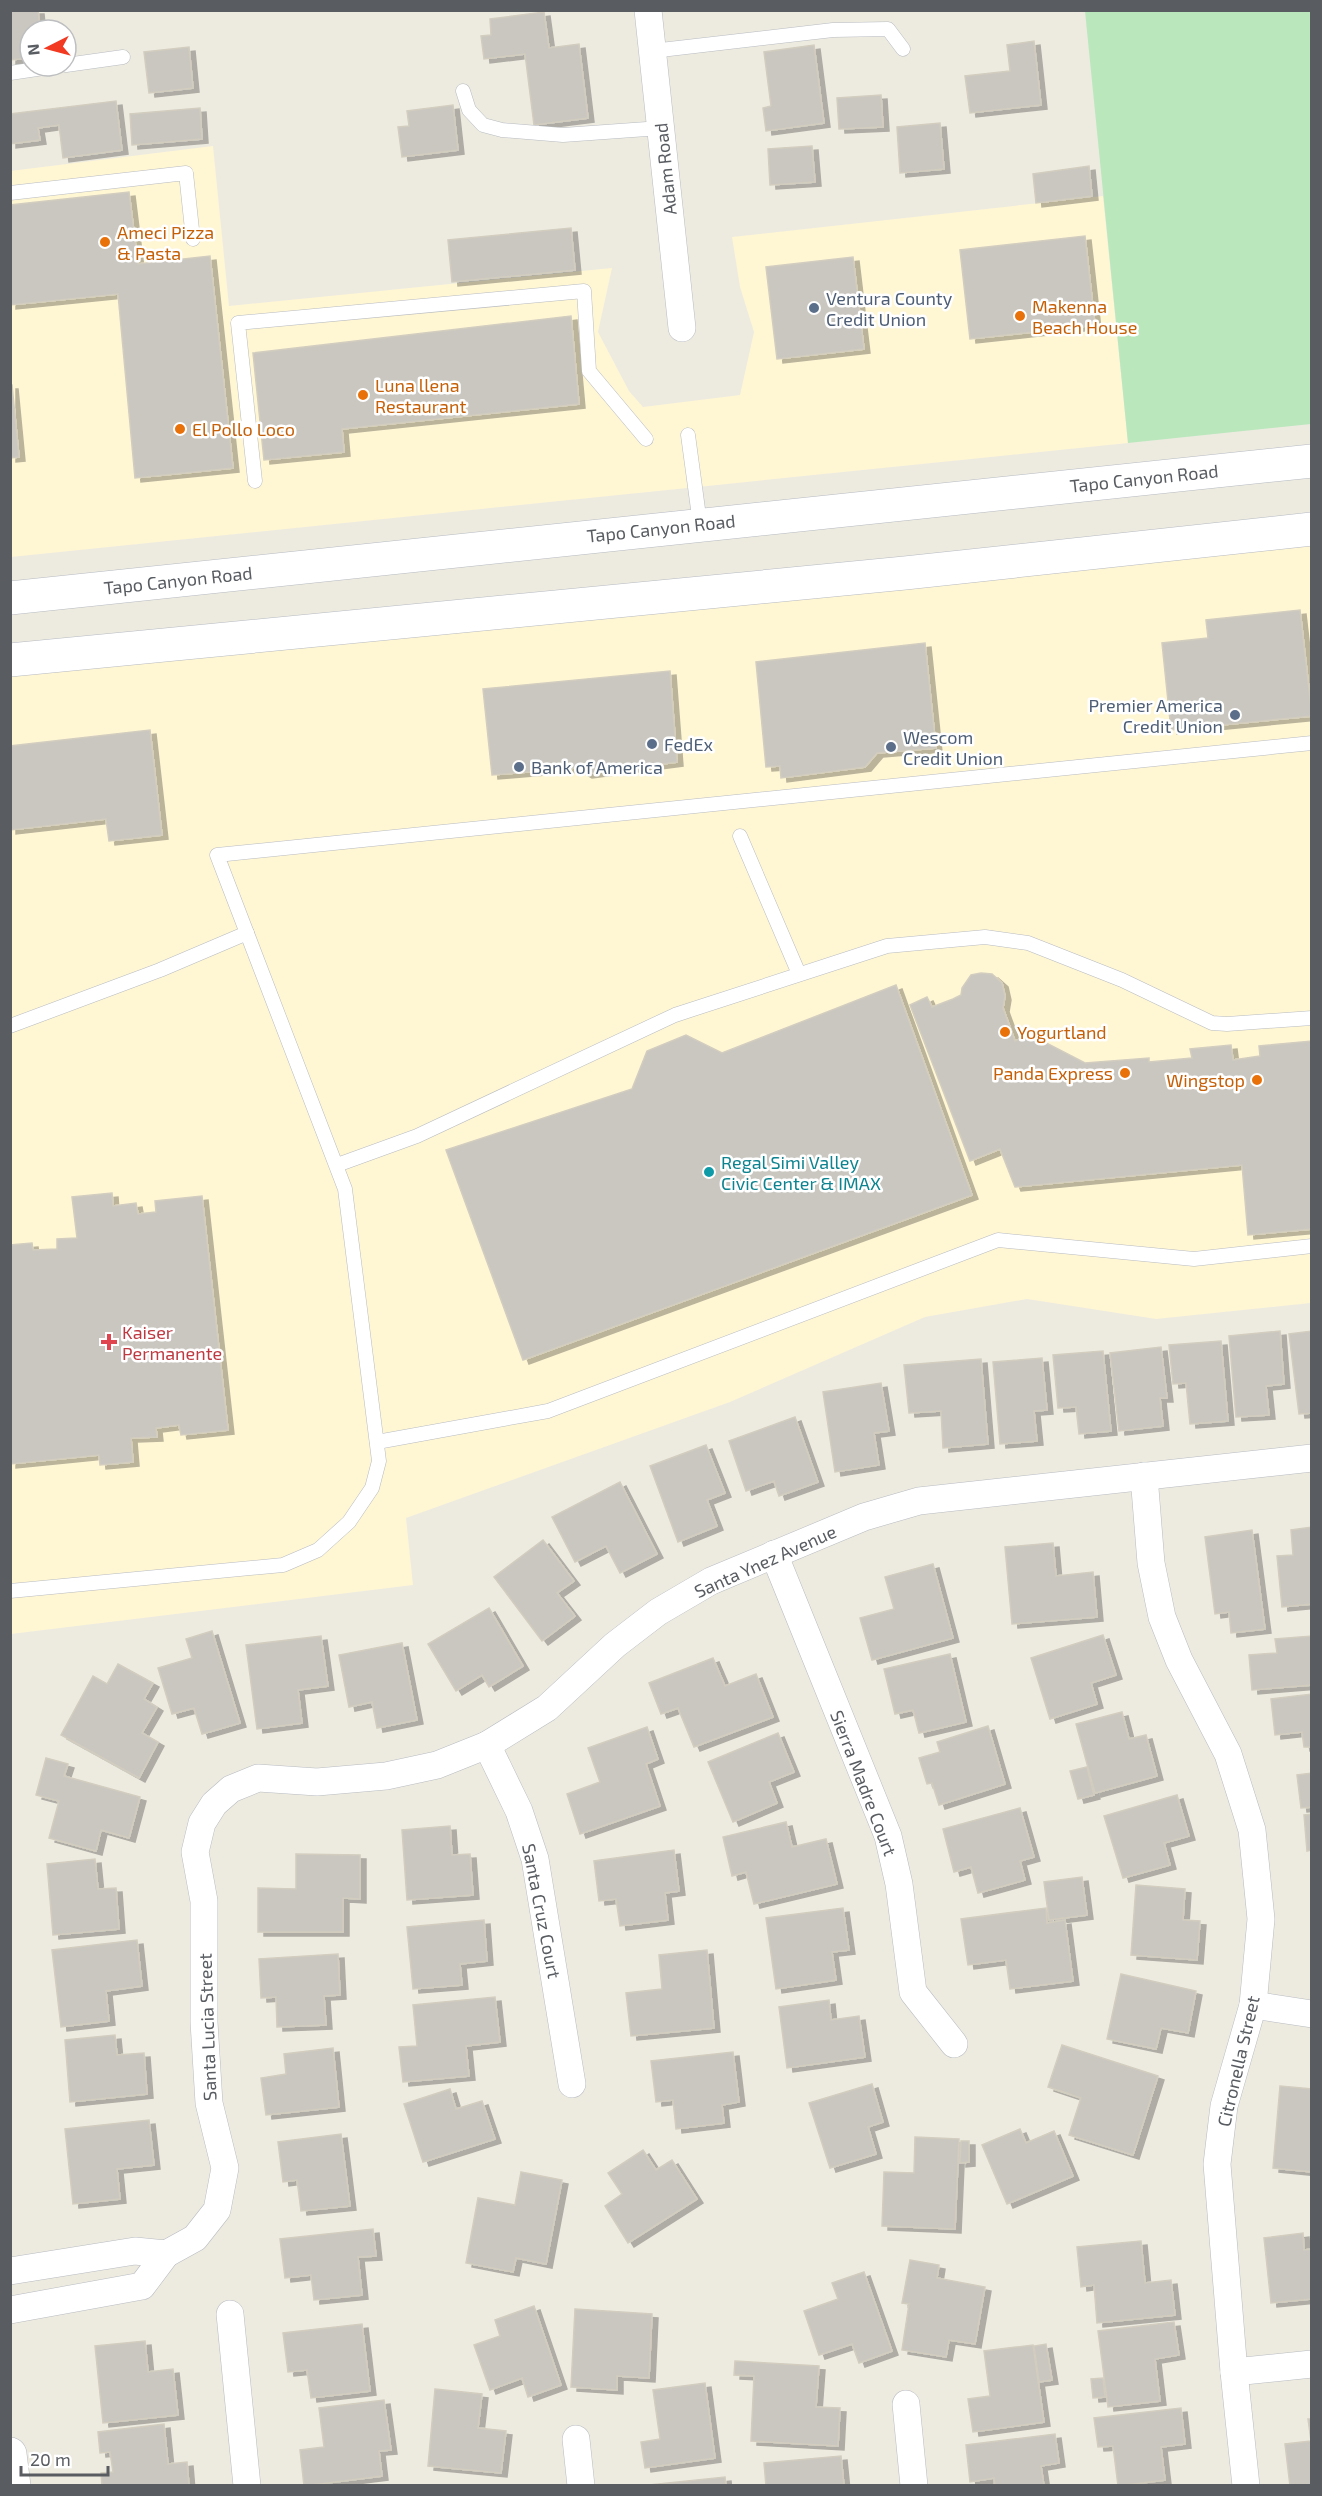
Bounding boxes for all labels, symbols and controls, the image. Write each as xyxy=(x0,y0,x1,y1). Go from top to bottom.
north arrow xyxy=(18,18,78,78)
text: N xyxy=(23,43,43,56)
street label: Adam Road xyxy=(649,122,681,216)
place label: Ameci Pizza & Pasta xyxy=(117,221,214,264)
marker: Ameci Pizza & Pasta xyxy=(98,235,112,249)
place label: Ventura County Credit Union xyxy=(826,287,953,330)
place label: Makenna Beach House xyxy=(1032,295,1137,338)
marker: Ventura County Credit Union xyxy=(807,301,821,315)
marker: Makenna Beach House xyxy=(1013,309,1027,323)
place label: Luna llena Restaurant xyxy=(375,374,466,417)
marker: Luna llena Restaurant xyxy=(356,388,370,402)
place label: El Pollo Loco xyxy=(192,418,295,440)
marker: El Pollo Loco xyxy=(173,422,187,436)
street label: Tapo Canyon Road xyxy=(1069,459,1219,497)
street label: Tapo Canyon Road xyxy=(586,509,736,547)
street label: Tapo Canyon Road xyxy=(103,561,253,599)
place label: Premier America Credit Union xyxy=(1088,694,1223,737)
marker: Premier America Credit Union xyxy=(1228,708,1242,722)
place label: Wescom Credit Union xyxy=(903,726,1003,769)
place label: FedEx xyxy=(664,733,713,755)
marker: FedEx xyxy=(645,737,659,751)
marker: Wescom Credit Union xyxy=(884,740,898,754)
place label: Bank of America xyxy=(531,756,663,778)
marker: Bank of America xyxy=(512,760,526,774)
place label: Yogurtland xyxy=(1017,1021,1107,1043)
marker: Yogurtland xyxy=(998,1025,1012,1039)
place label: Panda Express xyxy=(993,1062,1113,1084)
marker: Panda Express xyxy=(1118,1066,1132,1080)
place label: Wingstop xyxy=(1166,1069,1245,1091)
marker: Wingstop xyxy=(1250,1073,1264,1087)
place label: Regal Simi Valley Civic Center & IMAX xyxy=(721,1151,881,1194)
marker: Regal Simi Valley Civic Center & IMAX xyxy=(702,1165,716,1179)
place label: Kaiser Permanente xyxy=(122,1321,222,1364)
marker: Kaiser Permanente xyxy=(100,1333,118,1351)
street label: Santa Ynez Avenue xyxy=(691,1520,839,1602)
street label: Sierra Madre Court xyxy=(826,1707,902,1859)
street label: Santa Cruz Court xyxy=(518,1842,566,1980)
street label: Santa Lucia Street xyxy=(193,1953,221,2101)
street label: Citronella Street xyxy=(1212,1993,1264,2129)
scale bar xyxy=(21,2439,108,2477)
text: 20 m xyxy=(30,2448,71,2470)

